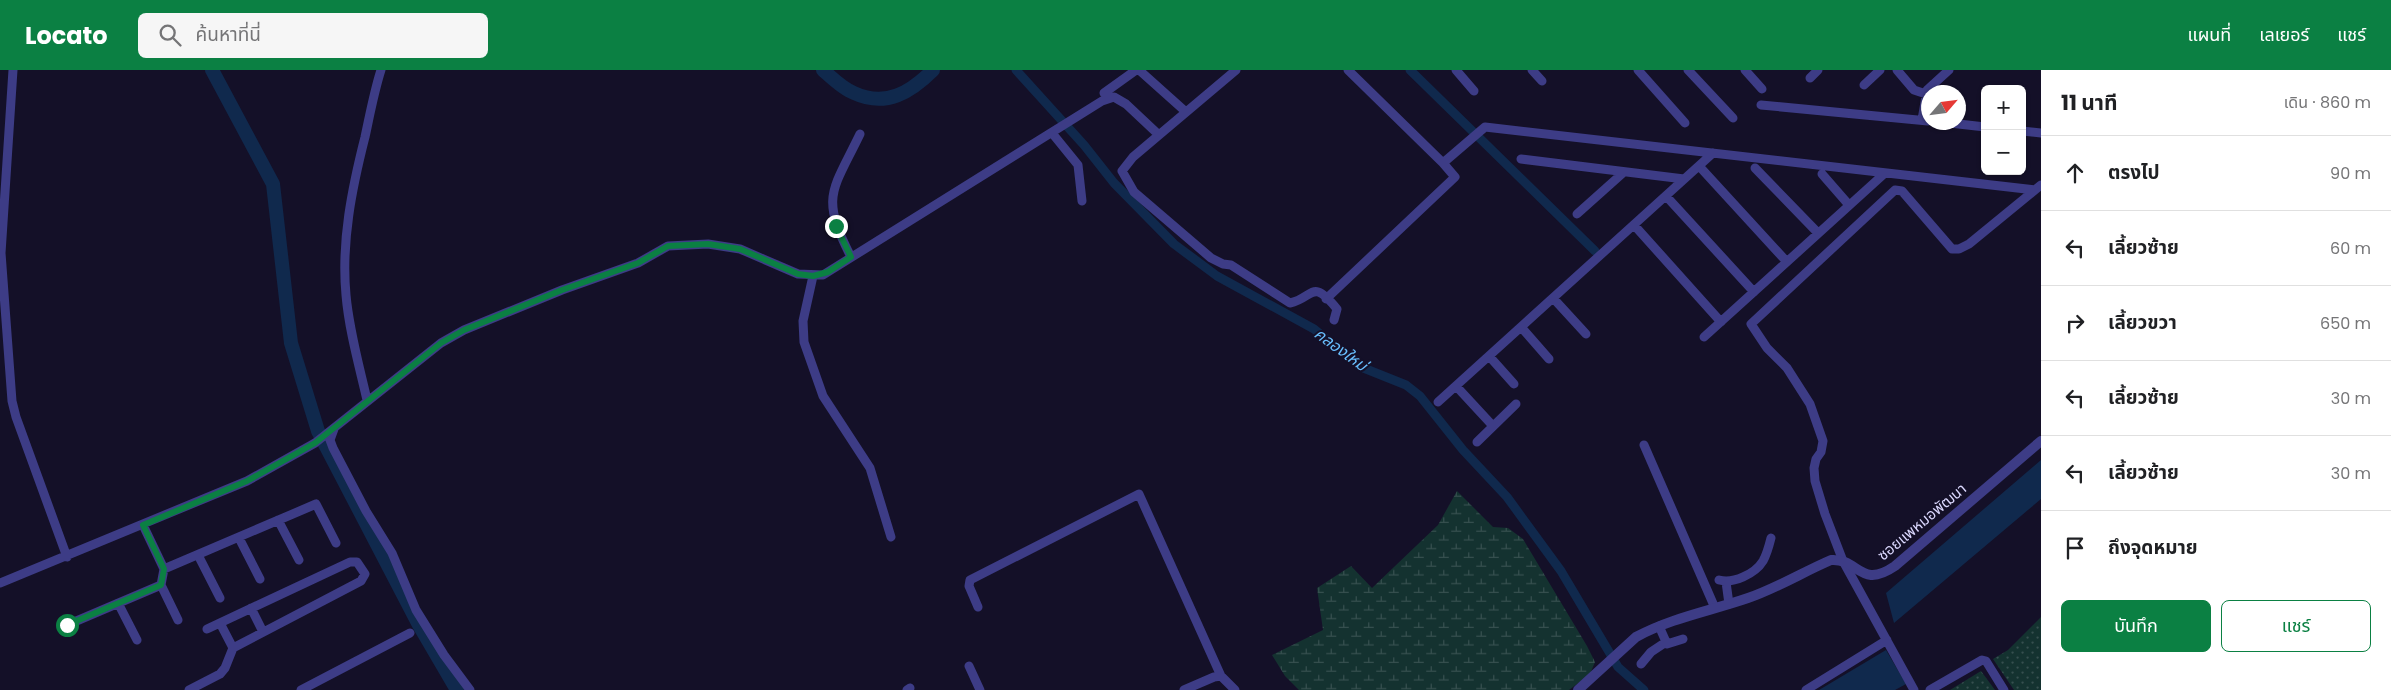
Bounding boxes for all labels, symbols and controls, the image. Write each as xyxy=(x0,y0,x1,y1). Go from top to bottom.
search box xyxy=(138,13,488,58)
text: Locato xyxy=(25,19,108,52)
icon: search xyxy=(156,21,184,49)
text: ค้นหาที่นี่ xyxy=(196,21,261,48)
text: แผนที่ xyxy=(2187,22,2231,47)
text: เลเยอร์ xyxy=(2259,22,2309,47)
text: แชร์ xyxy=(2337,22,2366,47)
north arrow xyxy=(1921,85,1966,130)
map controls xyxy=(1981,85,2026,175)
button: + xyxy=(1981,85,2026,130)
text: 11 นาที xyxy=(2061,88,2117,117)
text: เดิน · 860 m xyxy=(2284,91,2371,114)
button: − xyxy=(1981,130,2026,175)
icon: ahead xyxy=(2061,159,2089,187)
text: ตรงไป xyxy=(2108,159,2160,186)
text: 90 m xyxy=(2330,162,2371,185)
route end xyxy=(825,215,848,238)
icon: left xyxy=(2061,234,2089,262)
text: เลี้ยวซ้าย xyxy=(2108,234,2179,261)
text: 60 m xyxy=(2330,237,2371,260)
icon: right xyxy=(2061,309,2089,337)
text: เลี้ยวขวา xyxy=(2108,309,2177,336)
text: 650 m xyxy=(2320,312,2371,335)
water label: คลองใหม่ xyxy=(1309,322,1374,378)
icon: left xyxy=(2061,384,2089,412)
text: เลี้ยวซ้าย xyxy=(2108,384,2179,411)
text: 30 m xyxy=(2331,387,2371,410)
icon: left xyxy=(2061,459,2089,487)
text: เลี้ยวซ้าย xyxy=(2108,459,2179,486)
text: 30 m xyxy=(2331,462,2371,485)
street label: ซอยแพหมอพัฒนา xyxy=(1873,478,1971,565)
icon: arrive xyxy=(2061,534,2089,562)
text: ถึงจุดหมาย xyxy=(2108,534,2198,561)
button: บันทึก xyxy=(2061,600,2211,652)
button: แชร์ xyxy=(2221,600,2371,652)
route start xyxy=(56,614,79,637)

